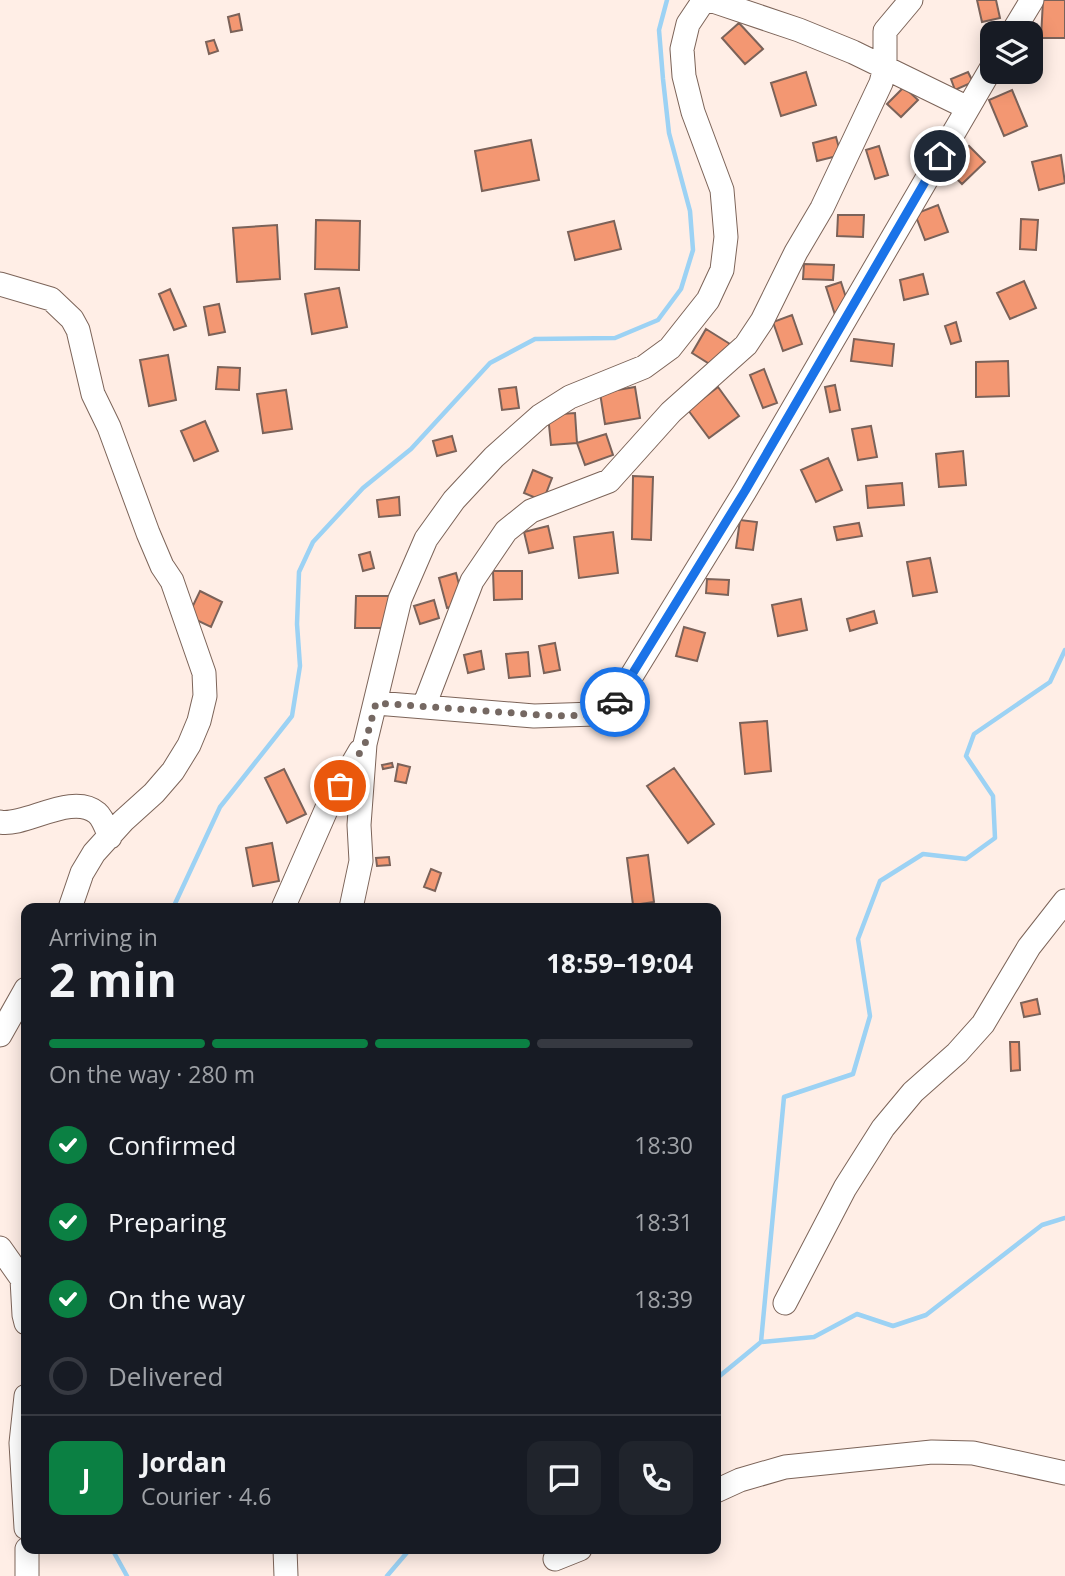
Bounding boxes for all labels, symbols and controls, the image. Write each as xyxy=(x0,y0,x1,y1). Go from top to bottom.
map controls xyxy=(980,21,1043,84)
button: layers xyxy=(980,21,1043,84)
pin xyxy=(910,126,970,186)
icon: home xyxy=(921,137,959,175)
courier xyxy=(580,667,650,737)
icon: car xyxy=(596,683,634,721)
pin xyxy=(310,756,370,816)
icon: bag xyxy=(321,767,359,805)
text: Arriving in xyxy=(49,921,158,953)
text: 18:59–19:04 xyxy=(546,945,693,981)
text: 2 min xyxy=(49,948,177,1010)
text: On the way · 280 m xyxy=(49,1058,255,1090)
icon: check xyxy=(49,1126,87,1164)
text: Confirmed xyxy=(108,1127,236,1163)
text: 18:30 xyxy=(634,1129,693,1161)
icon: check xyxy=(49,1203,87,1241)
text: Preparing xyxy=(108,1204,226,1240)
text: 18:31 xyxy=(634,1206,693,1238)
icon: check xyxy=(49,1280,87,1318)
text: On the way xyxy=(108,1281,245,1317)
text: 18:39 xyxy=(634,1283,693,1315)
text: Delivered xyxy=(108,1358,223,1394)
button: chat xyxy=(527,1441,601,1515)
button: phone xyxy=(619,1441,693,1515)
text: Jordan xyxy=(141,1444,227,1480)
text: J xyxy=(82,1460,90,1496)
text: Courier · 4.6 xyxy=(141,1480,271,1512)

